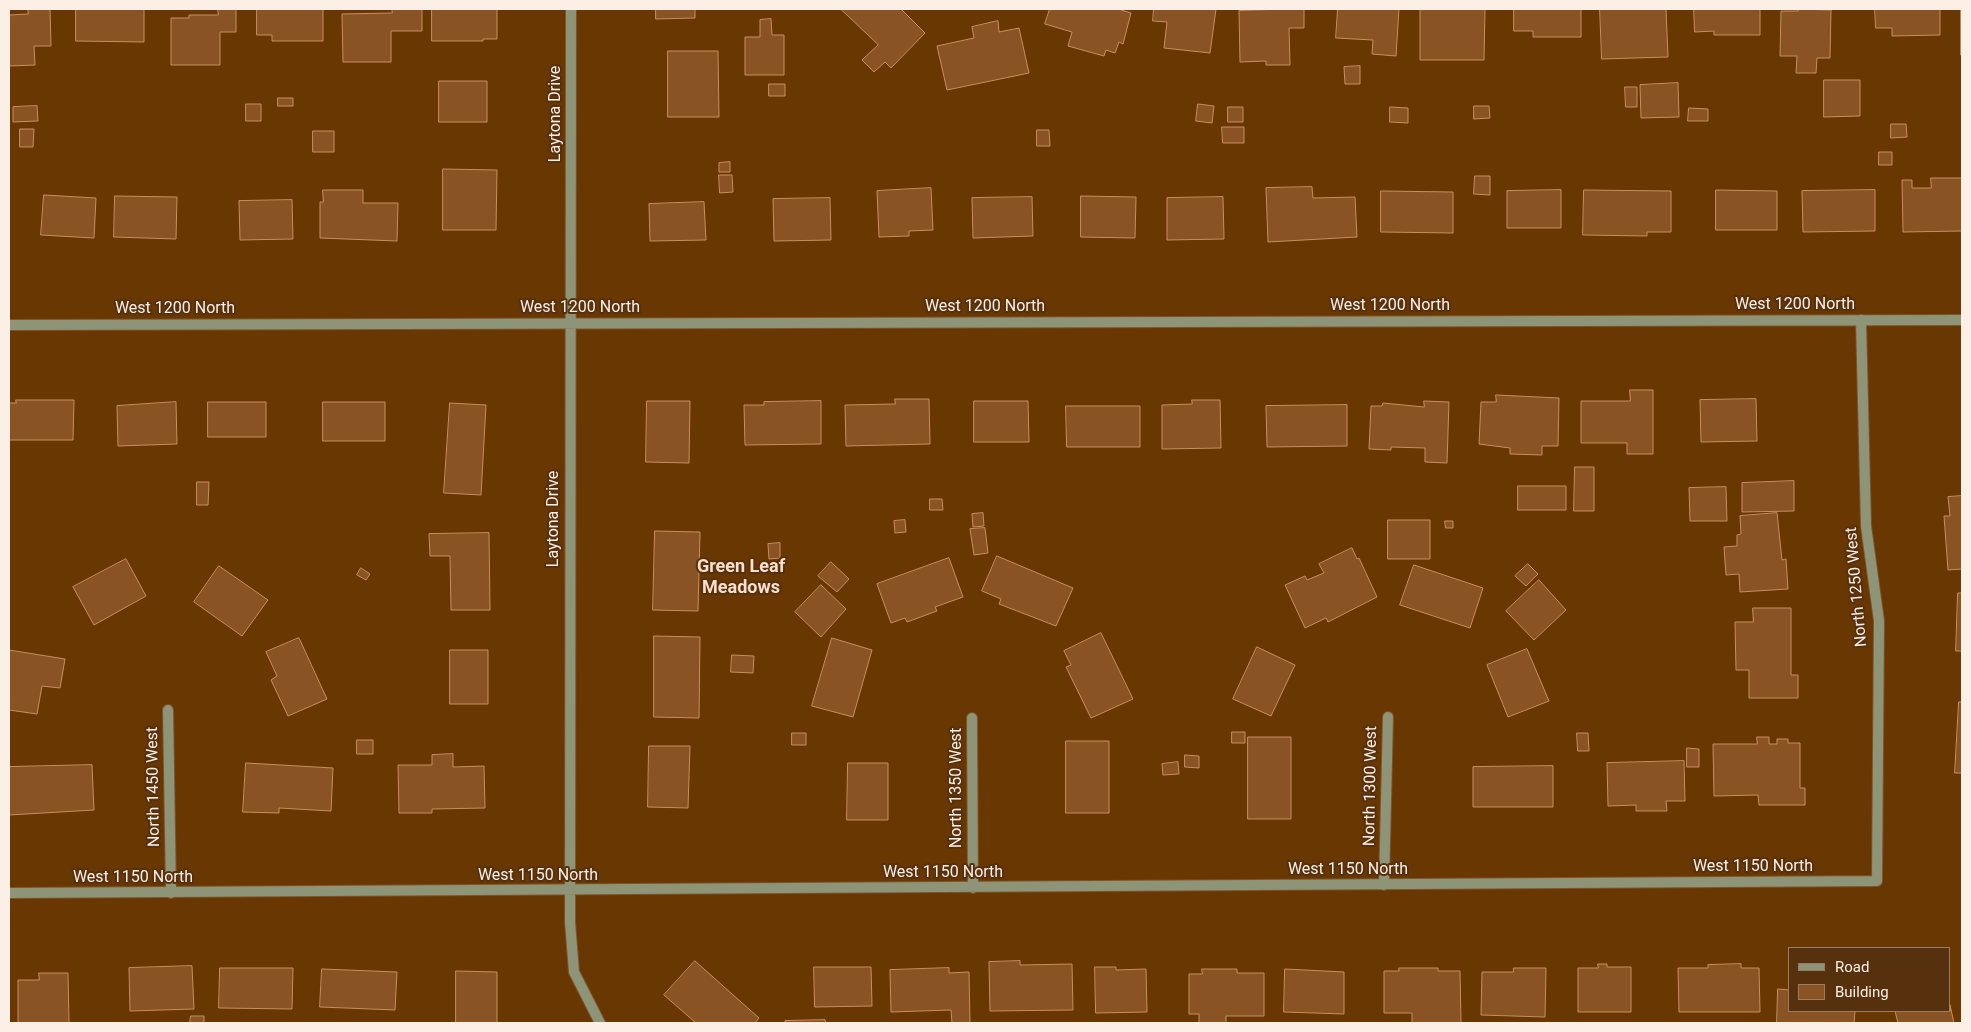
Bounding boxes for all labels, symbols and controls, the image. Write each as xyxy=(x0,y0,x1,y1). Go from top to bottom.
street label: Laytona Drive xyxy=(546,66,566,162)
street label: West 1200 North xyxy=(1735,295,1855,315)
street label: West 1200 North xyxy=(1330,296,1450,316)
street label: West 1200 North xyxy=(925,297,1045,317)
street label: West 1200 North xyxy=(520,298,640,318)
street label: West 1200 North xyxy=(115,299,235,319)
street label: Laytona Drive xyxy=(544,471,564,567)
street label: North 1250 West xyxy=(1842,526,1872,648)
district label: Green Leaf Meadows xyxy=(697,556,785,598)
street label: North 1300 West xyxy=(1360,726,1382,846)
street label: North 1450 West xyxy=(143,727,165,847)
street label: North 1350 West xyxy=(947,728,967,848)
street label: West 1150 North xyxy=(1693,857,1813,877)
street label: West 1150 North xyxy=(1288,860,1408,880)
street label: West 1150 North xyxy=(883,863,1003,883)
street label: West 1150 North xyxy=(478,866,598,886)
street label: West 1150 North xyxy=(73,868,193,888)
legend xyxy=(1788,947,1951,1012)
text: Road xyxy=(1835,958,1869,976)
text: Building xyxy=(1835,983,1889,1001)

